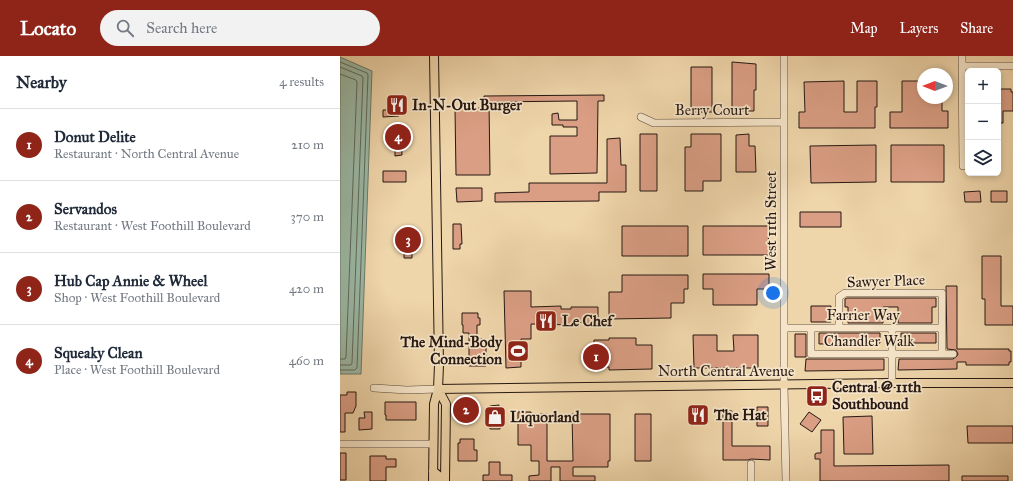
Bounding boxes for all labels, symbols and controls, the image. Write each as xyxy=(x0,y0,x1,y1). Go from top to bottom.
search box xyxy=(100,10,380,46)
text: Locato xyxy=(20,17,76,40)
icon: search xyxy=(114,17,136,39)
text: Search here xyxy=(146,19,217,37)
text: Map xyxy=(850,20,878,37)
text: Layers xyxy=(900,20,938,37)
text: Share xyxy=(960,20,993,37)
north arrow xyxy=(917,68,953,104)
map controls xyxy=(965,68,1001,176)
button: + xyxy=(965,68,1001,104)
text: Nearby xyxy=(16,72,67,93)
text: 4 results xyxy=(279,74,324,90)
restaurant icon: In-N-Out Burger xyxy=(384,92,410,118)
place label: In-N-Out Burger xyxy=(412,96,522,115)
street label: Berry Court xyxy=(675,101,750,119)
button: − xyxy=(965,104,1001,140)
pin: 4 xyxy=(385,122,411,152)
text: Donut Delite xyxy=(54,128,136,146)
text: 1 xyxy=(26,137,32,153)
text: 210 m xyxy=(291,137,324,153)
button: layers xyxy=(965,140,1001,176)
text: Restaurant · North Central Avenue xyxy=(54,146,239,162)
street label: West 11th Street xyxy=(762,170,780,271)
text: Servandos xyxy=(54,200,117,218)
text: 2 xyxy=(26,209,32,225)
text: 370 m xyxy=(291,209,324,225)
text: Restaurant · West Foothill Boulevard xyxy=(54,218,251,234)
pin: 3 xyxy=(395,225,421,255)
street label: Sawyer Place xyxy=(847,271,925,291)
text: Hub Cap Annie & Wheel xyxy=(54,272,208,290)
text: 3 xyxy=(26,281,32,297)
text: 420 m xyxy=(289,281,324,297)
your location xyxy=(763,283,783,303)
text: Shop · West Foothill Boulevard xyxy=(54,290,220,306)
street label: Farrier Way xyxy=(827,306,900,324)
restaurant icon: Le Chef xyxy=(533,308,559,334)
place label: Le Chef xyxy=(562,312,615,330)
street label: Chandler Walk xyxy=(824,332,914,350)
place label: The Mind-Body Connection xyxy=(400,333,503,368)
sports icon: The Mind-Body Connection xyxy=(505,338,531,364)
pin: 1 xyxy=(583,342,609,372)
text: Squeaky Clean xyxy=(54,344,143,362)
text: 4 xyxy=(25,353,33,369)
text: 460 m xyxy=(289,353,324,369)
text: Place · West Foothill Boulevard xyxy=(54,362,220,378)
street label: North Central Avenue xyxy=(658,362,794,380)
place label: Central @ 11th Southbound xyxy=(832,378,922,413)
bus stop icon: Central @ 11th Southbound xyxy=(804,383,830,409)
pin: 2 xyxy=(453,395,479,425)
restaurant icon: The Hat xyxy=(685,402,711,428)
shop icon: Liquorland xyxy=(482,404,508,430)
place label: The Hat xyxy=(713,406,767,424)
place label: Liquorland xyxy=(510,408,580,427)

